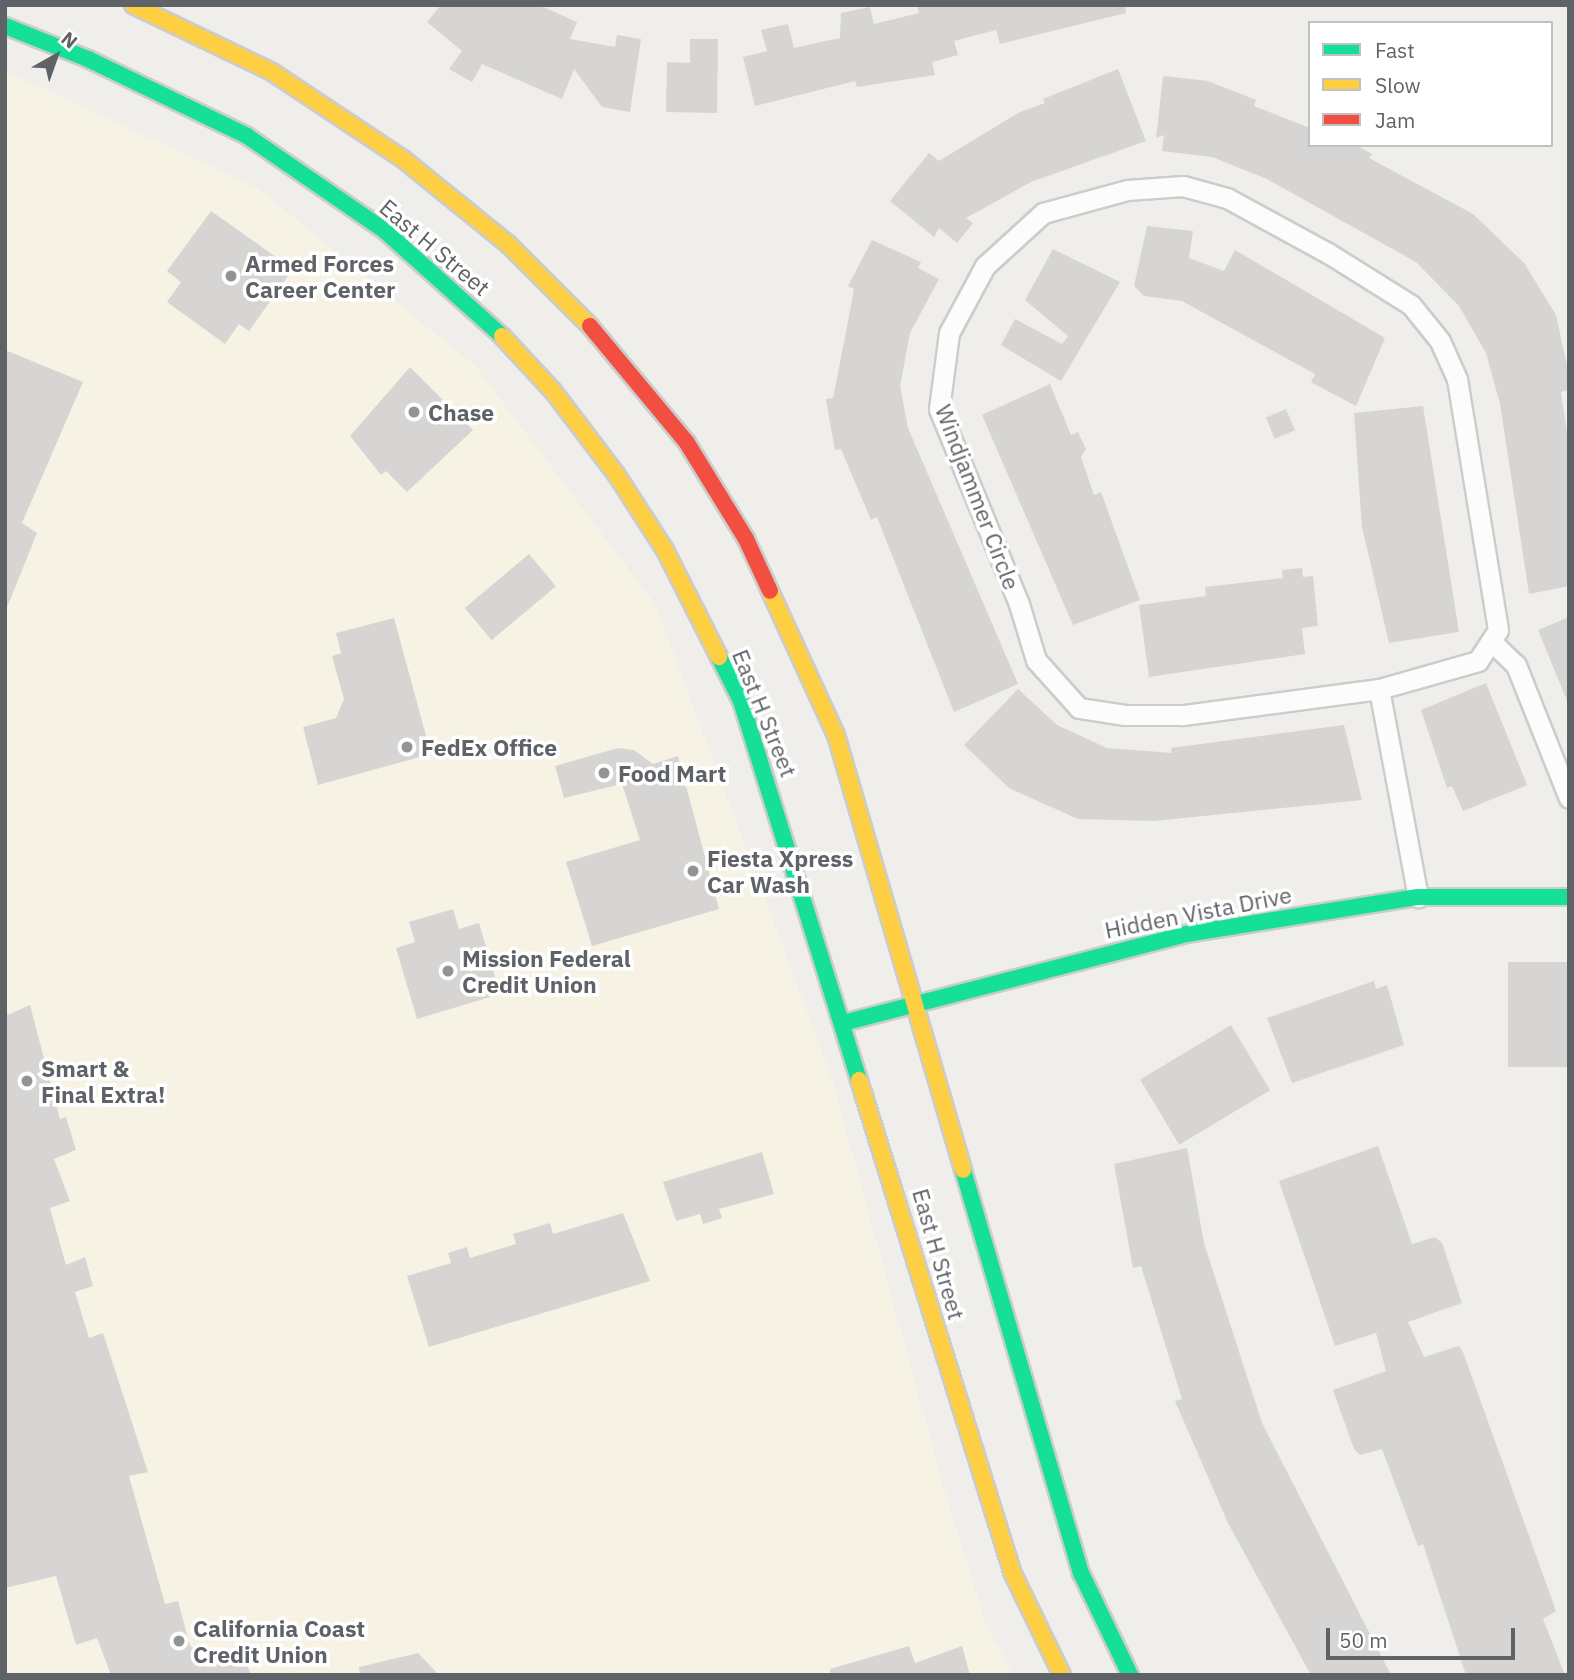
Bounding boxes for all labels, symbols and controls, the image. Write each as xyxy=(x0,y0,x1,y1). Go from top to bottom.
north arrow xyxy=(21,21,91,91)
legend xyxy=(1308,21,1553,147)
text: N xyxy=(57,26,82,54)
text: Fast xyxy=(1375,36,1415,64)
text: Slow xyxy=(1375,71,1421,99)
text: Jam xyxy=(1375,106,1415,134)
street label: East H Street xyxy=(374,193,496,301)
place label: Armed Forces Career Center xyxy=(245,249,395,303)
marker: Armed Forces Career Center xyxy=(223,268,239,284)
place label: Chase xyxy=(428,398,494,426)
street label: Windjammer Circle xyxy=(930,400,1026,594)
marker: Chase xyxy=(406,404,422,420)
street label: East H Street xyxy=(727,645,803,781)
place label: FedEx Office xyxy=(421,733,557,761)
marker: FedEx Office xyxy=(399,739,415,755)
place label: Food Mart xyxy=(618,759,726,787)
marker: Food Mart xyxy=(596,765,612,781)
place label: Fiesta Xpress Car Wash xyxy=(707,844,853,898)
marker: Fiesta Xpress Car Wash xyxy=(685,863,701,879)
street label: Hidden Vista Drive xyxy=(1102,880,1294,944)
place label: Mission Federal Credit Union xyxy=(462,944,631,998)
marker: Mission Federal Credit Union xyxy=(440,963,456,979)
place label: Smart & Final Extra! xyxy=(41,1054,165,1108)
marker: Smart & Final Extra! xyxy=(19,1073,35,1089)
street label: East H Street xyxy=(907,1185,971,1323)
place label: California Coast Credit Union xyxy=(193,1614,365,1668)
scale bar xyxy=(1329,1614,1518,1658)
text: 50 m xyxy=(1339,1626,1388,1654)
marker: California Coast Credit Union xyxy=(171,1633,187,1649)

